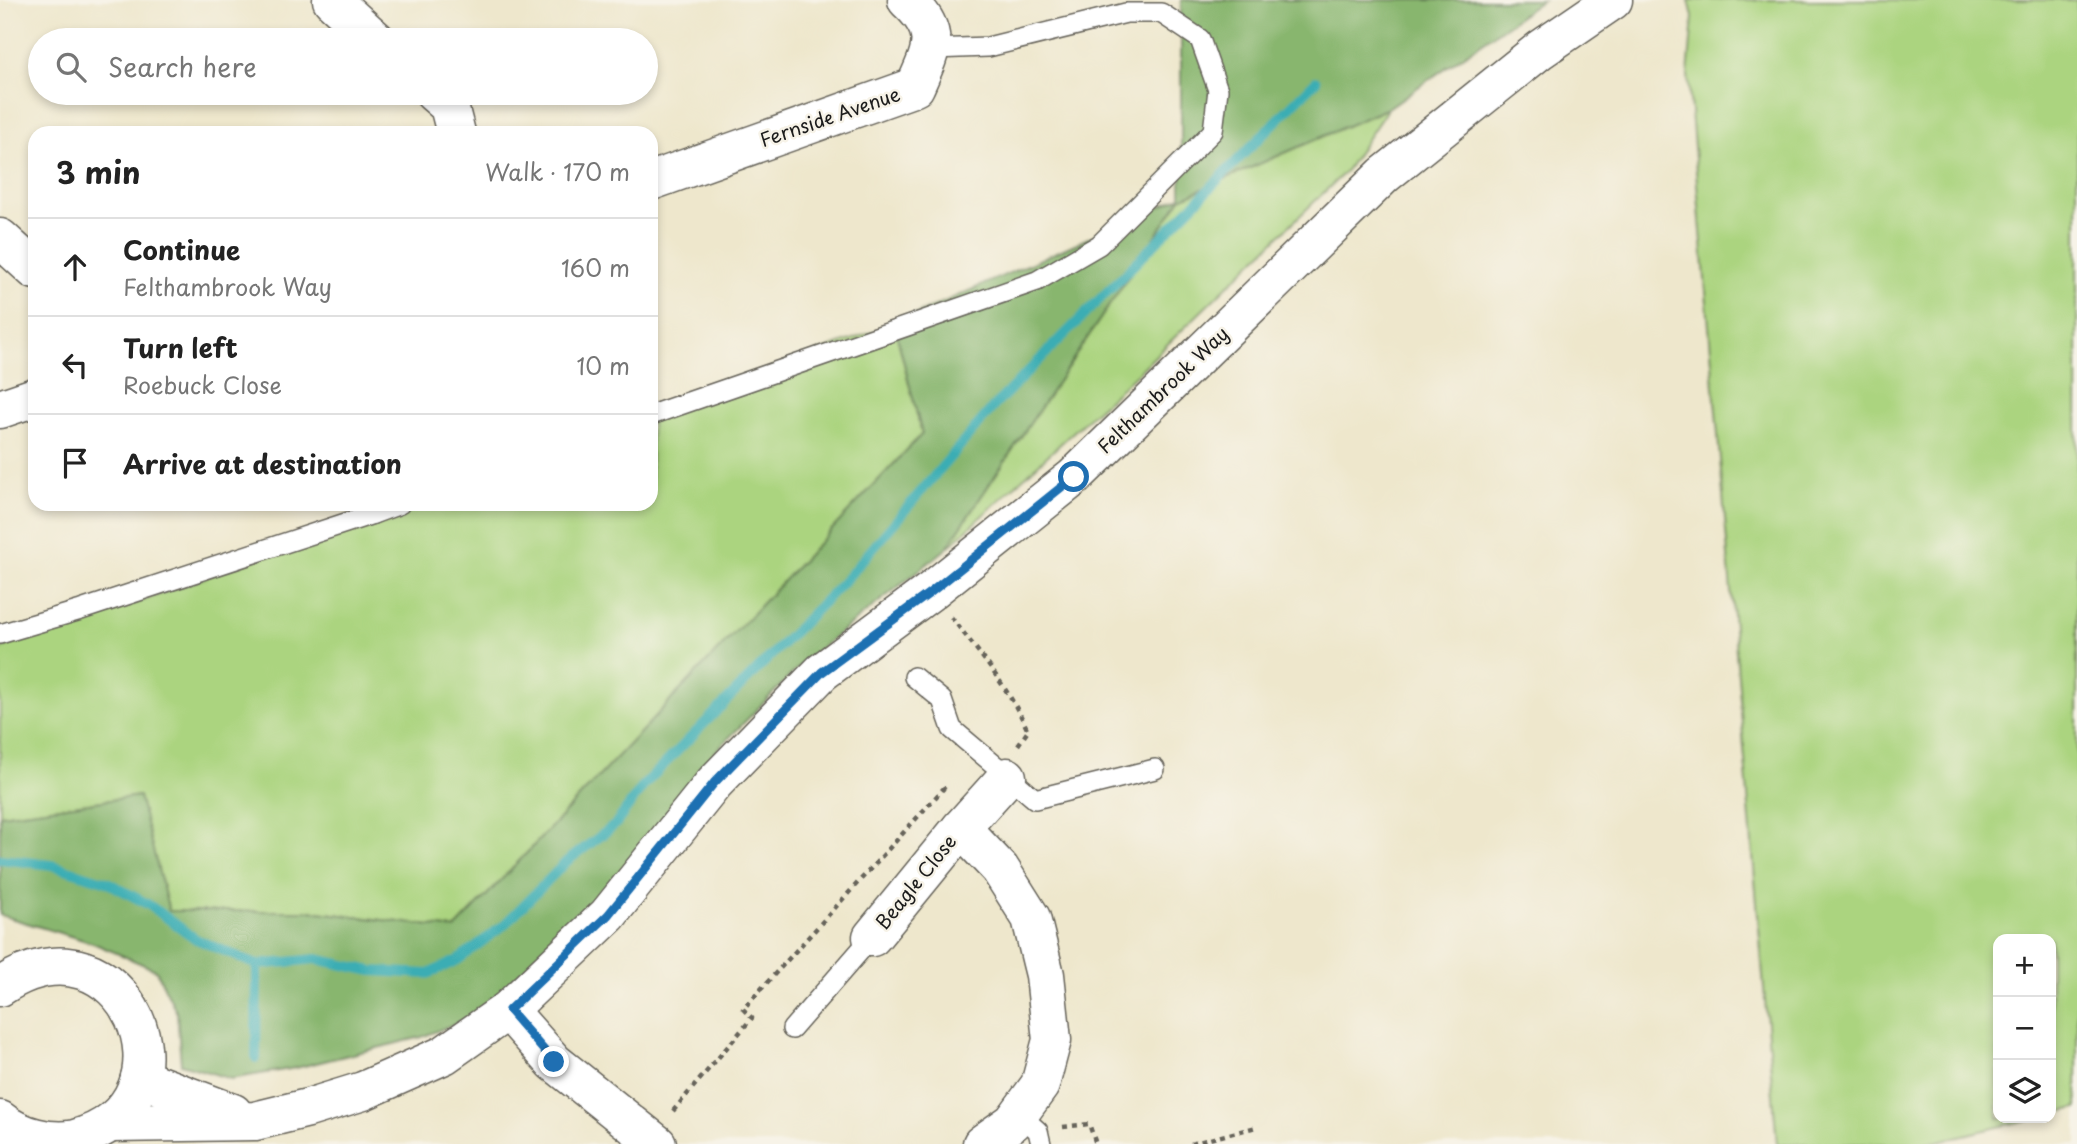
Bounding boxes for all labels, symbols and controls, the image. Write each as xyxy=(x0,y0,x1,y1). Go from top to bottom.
search box xyxy=(28,28,658,105)
text: Search here xyxy=(108,47,257,86)
icon: search xyxy=(52,48,90,86)
street label: Fernside Avenue xyxy=(756,79,904,153)
text: 3 min xyxy=(56,149,141,194)
text: Walk · 170 m xyxy=(485,154,630,189)
text: Continue xyxy=(123,230,240,269)
icon: ahead xyxy=(56,248,94,286)
text: 160 m xyxy=(561,250,630,285)
text: Felthambrook Way xyxy=(123,269,332,304)
street label: Felthambrook Way xyxy=(1090,319,1234,459)
text: Turn left xyxy=(123,328,238,367)
icon: left xyxy=(56,346,94,384)
text: 10 m xyxy=(576,348,630,383)
text: Roebuck Close xyxy=(123,367,282,402)
icon: arrive xyxy=(56,444,94,482)
text: Arrive at destination xyxy=(123,444,402,483)
route start xyxy=(1058,461,1089,492)
street label: Beagle Close xyxy=(868,828,962,935)
map controls xyxy=(1993,934,2056,1123)
button: + xyxy=(1993,934,2056,997)
button: − xyxy=(1993,997,2056,1060)
route end xyxy=(538,1046,569,1077)
button: layers xyxy=(1993,1060,2056,1123)

